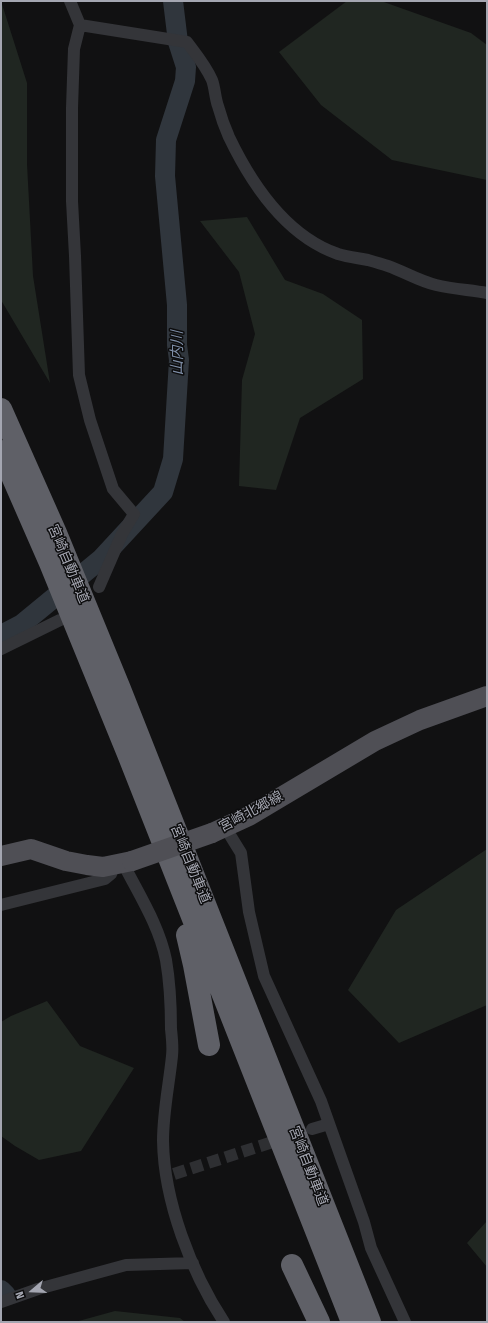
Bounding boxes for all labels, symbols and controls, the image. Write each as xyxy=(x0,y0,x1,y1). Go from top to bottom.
water label: 山内川 xyxy=(169,331,187,375)
street label: 宮崎自動車道 xyxy=(44,522,92,606)
street label: 宮崎北郷線 xyxy=(216,788,286,836)
street label: 宮崎自動車道 xyxy=(166,822,214,906)
street label: 宮崎自動車道 xyxy=(285,1124,331,1208)
north arrow xyxy=(12,1271,52,1311)
text: N xyxy=(13,1290,27,1300)

